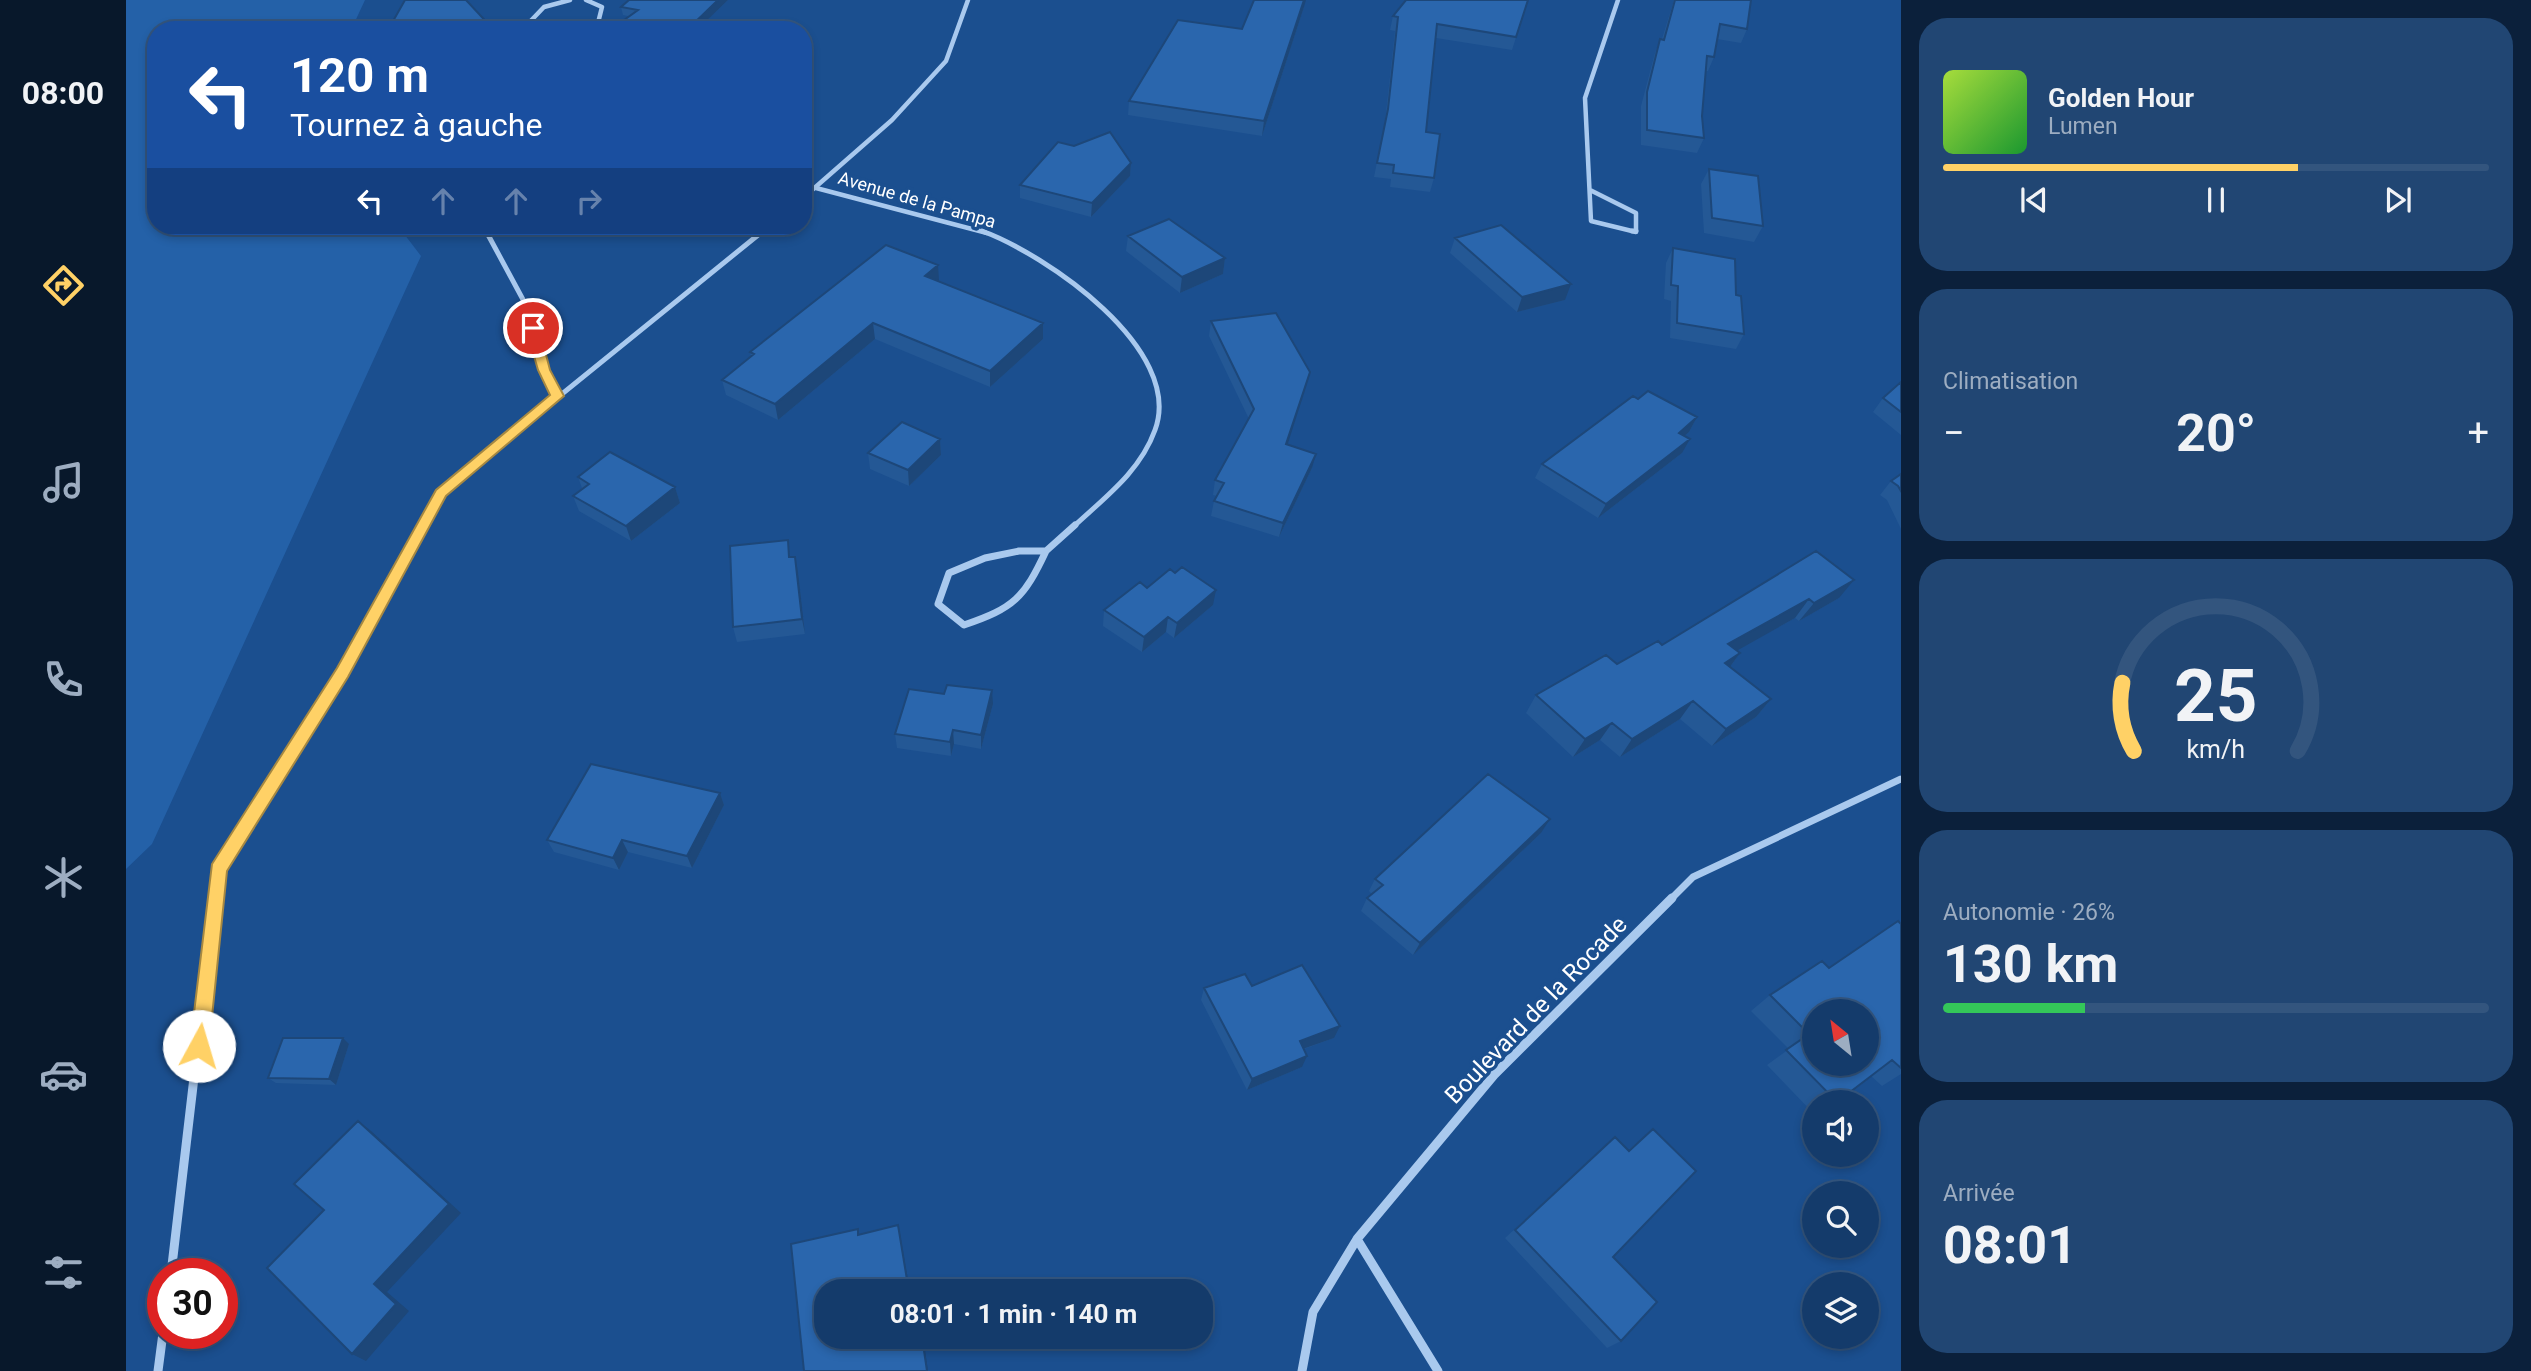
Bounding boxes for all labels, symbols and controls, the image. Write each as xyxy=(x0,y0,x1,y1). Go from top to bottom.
text: 120 m xyxy=(290,47,429,104)
icon: left xyxy=(175,49,266,140)
text: 08:00 xyxy=(22,74,104,112)
text: Golden Hour xyxy=(2048,83,2194,113)
text: Tournez à gauche xyxy=(290,106,542,144)
text: Lumen xyxy=(2048,113,2118,140)
street label: Avenue de la Pampa xyxy=(836,167,998,232)
icon: previous xyxy=(2015,181,2053,219)
icon: pause xyxy=(2197,181,2235,219)
icon: next xyxy=(2379,181,2417,219)
icon: left xyxy=(351,182,389,220)
icon: ahead xyxy=(424,182,462,220)
icon: ahead xyxy=(497,182,535,220)
icon: right xyxy=(570,182,608,220)
icon: directions xyxy=(39,261,88,310)
pin xyxy=(503,298,563,358)
icon: arrive xyxy=(514,309,552,347)
text: Climatisation xyxy=(1943,368,2078,395)
text: 20° xyxy=(2176,403,2256,464)
text: − xyxy=(1943,411,1965,455)
text: + xyxy=(2467,411,2489,455)
icon: music xyxy=(39,458,88,507)
text: 25 xyxy=(2174,654,2258,740)
icon: phone xyxy=(39,655,88,704)
text: km/h xyxy=(2187,735,2245,764)
icon: climate xyxy=(39,853,88,902)
text: Autonomie · 26% xyxy=(1943,899,2115,926)
street label: Boulevard de la Rocade xyxy=(1439,910,1633,1110)
text: 130 km xyxy=(1943,934,2118,995)
north arrow xyxy=(1802,999,1880,1076)
map controls xyxy=(1802,999,1879,1349)
position arrow xyxy=(162,1009,236,1083)
icon: car xyxy=(39,1050,88,1099)
button: sound xyxy=(1802,1090,1879,1167)
text: Arrivée xyxy=(1943,1180,2015,1207)
button: search xyxy=(1802,1181,1879,1258)
text: 08:01 xyxy=(1943,1215,2077,1276)
icon: filters xyxy=(39,1248,88,1297)
speed limit sign: 30 xyxy=(147,1258,238,1349)
button: layers xyxy=(1802,1272,1879,1349)
text: 08:01 · 1 min · 140 m xyxy=(890,1299,1137,1329)

